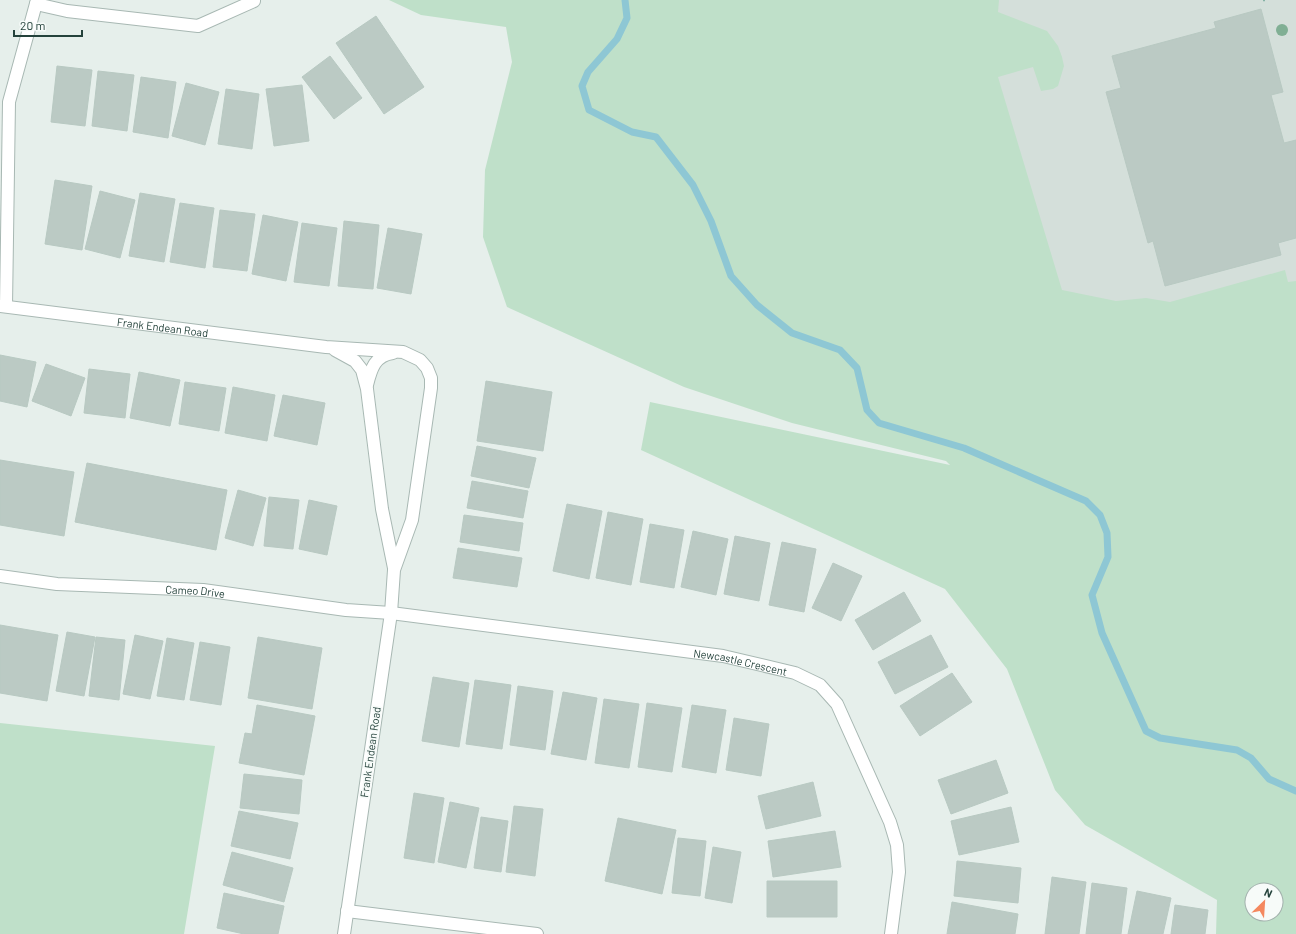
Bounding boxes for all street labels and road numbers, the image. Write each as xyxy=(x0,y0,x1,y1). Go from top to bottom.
street label: Frank Endean Road xyxy=(116,314,209,339)
street label: Cameo Drive xyxy=(165,582,226,600)
street label: Newcastle Crescent xyxy=(693,646,788,677)
street label: Frank Endean Road xyxy=(357,706,383,798)

